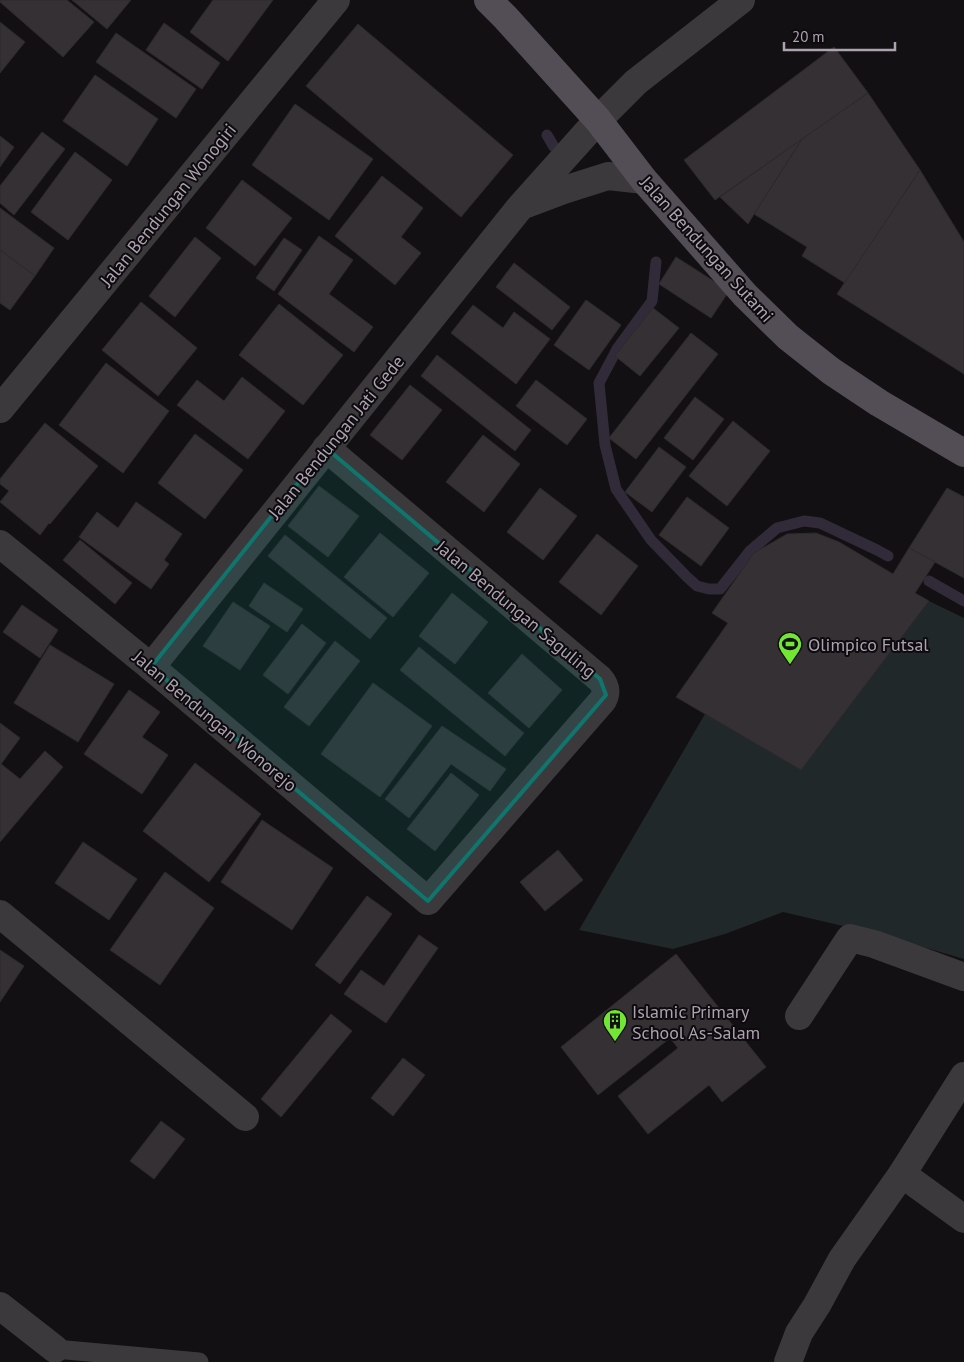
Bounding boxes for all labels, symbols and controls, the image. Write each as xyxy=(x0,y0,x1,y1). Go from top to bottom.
scale bar xyxy=(784,20,895,52)
text: 20 m xyxy=(792,27,825,46)
street label: Jalan Bendungan Wonogiri xyxy=(94,119,241,292)
street label: Jalan Bendungan Sutami xyxy=(635,170,779,327)
street label: Jalan Bendungan Jati Gede xyxy=(262,351,409,524)
street label: Jalan Bendungan Saguling xyxy=(430,534,601,683)
sports icon: Olimpico Futsal xyxy=(777,631,803,665)
place label: Olimpico Futsal xyxy=(808,633,929,656)
street label: Jalan Bendungan Wonorejo xyxy=(127,645,302,797)
place label: Islamic Primary School As-Salam xyxy=(632,1000,760,1044)
building icon: Islamic Primary School As-Salam xyxy=(602,1008,628,1042)

